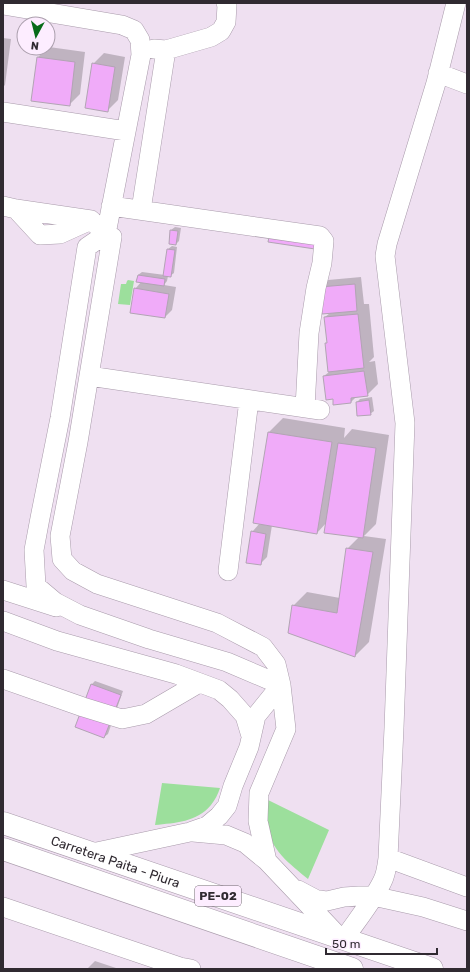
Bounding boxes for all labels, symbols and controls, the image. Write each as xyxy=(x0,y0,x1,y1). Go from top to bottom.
north arrow xyxy=(16,16,56,56)
text: N xyxy=(30,38,40,52)
street label: Carretera Paita - Piura xyxy=(49,832,182,890)
road number: PE-02 xyxy=(195,886,241,906)
scale bar xyxy=(326,930,437,956)
text: 50 m xyxy=(332,937,360,951)

